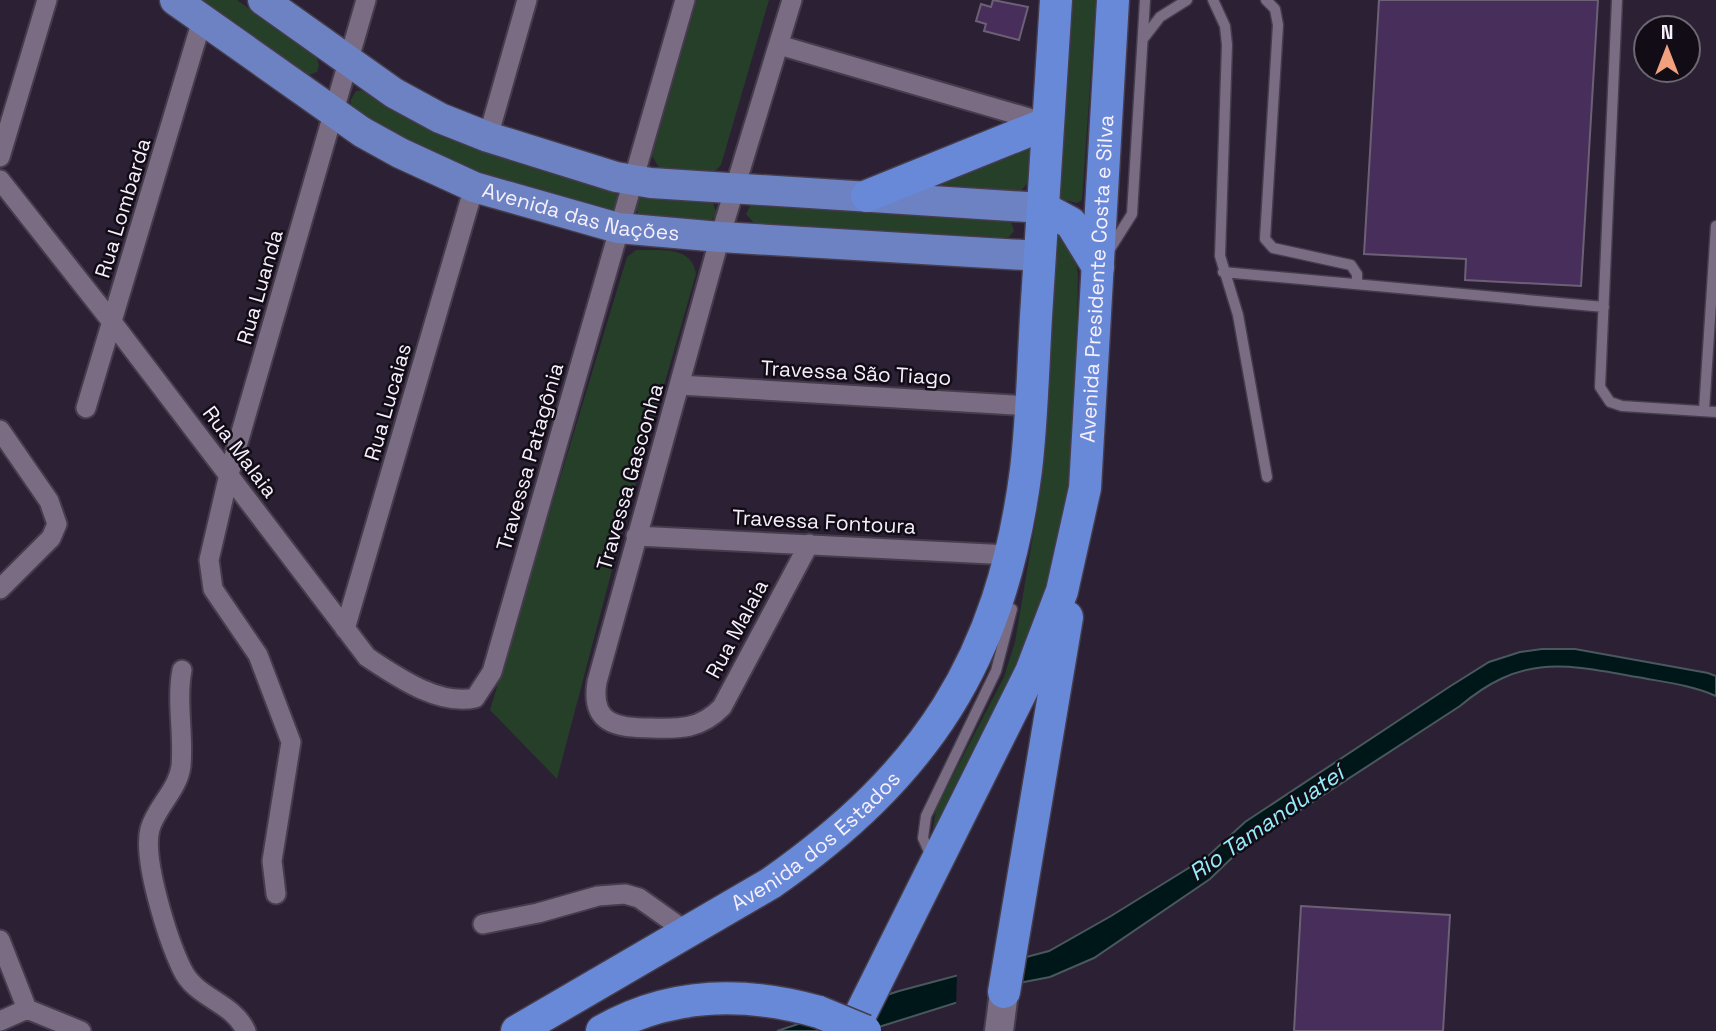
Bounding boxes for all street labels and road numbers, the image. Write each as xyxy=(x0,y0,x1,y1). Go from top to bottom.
street label: Avenida Presidente Costa e Silva xyxy=(1074,114,1119,443)
street label: Rua Lombarda xyxy=(88,135,157,281)
street label: Avenida das Nações xyxy=(479,176,681,246)
street label: Rua Luanda xyxy=(230,226,289,347)
street label: Rua Lucaias xyxy=(358,340,417,464)
street label: Travessa São Tiago xyxy=(760,354,952,391)
street label: Travessa Patagônia xyxy=(490,360,569,554)
street label: Travessa Gasconha xyxy=(590,380,669,573)
street label: Rua Malaia xyxy=(197,400,284,503)
street label: Travessa Fontoura xyxy=(731,503,917,540)
street label: Rua Malaia xyxy=(699,575,774,683)
street label: Avenida dos Estados xyxy=(726,765,906,916)

